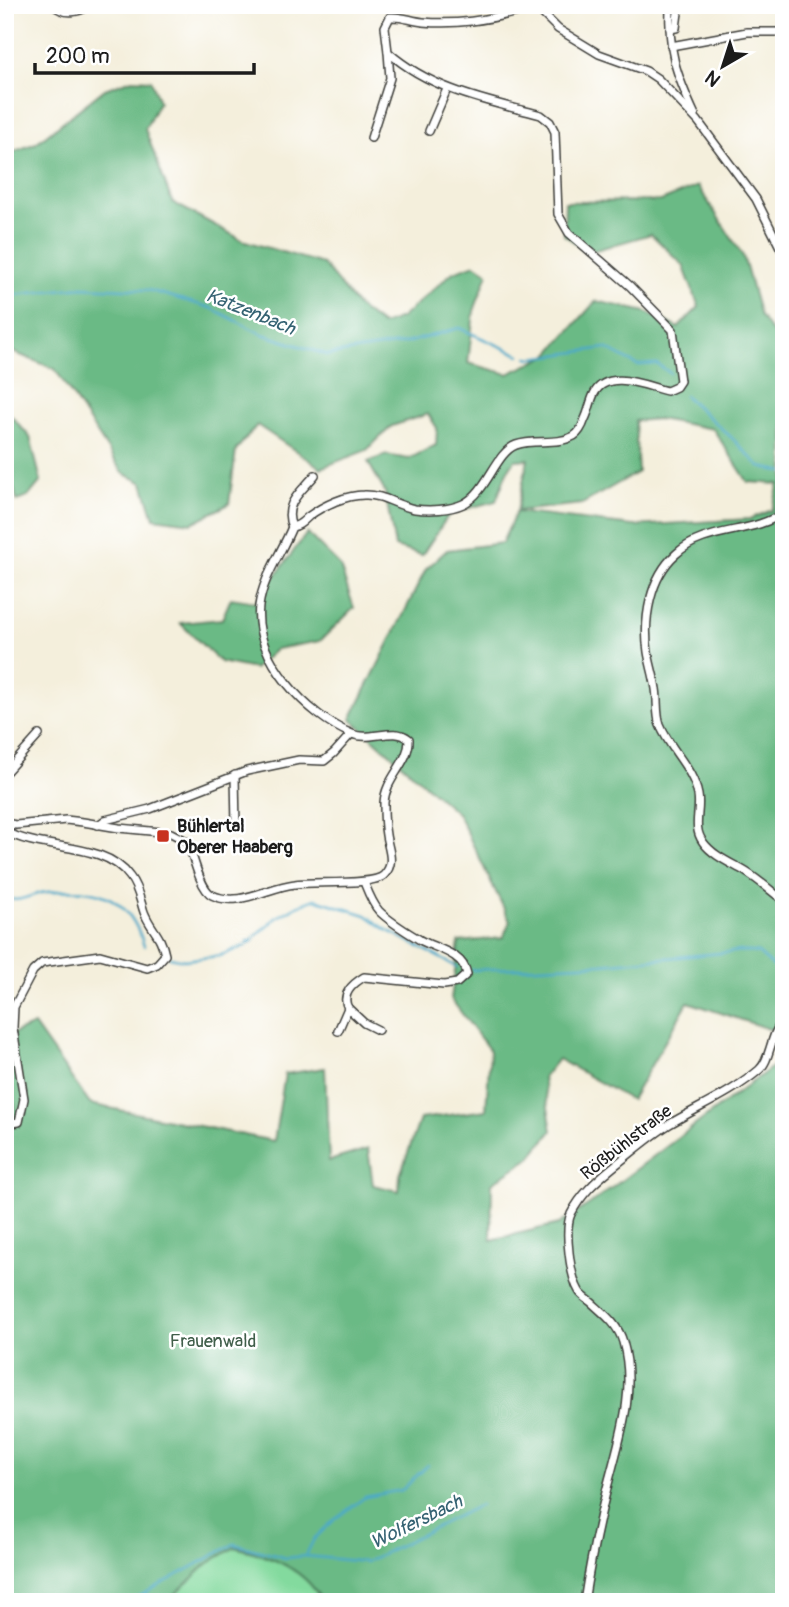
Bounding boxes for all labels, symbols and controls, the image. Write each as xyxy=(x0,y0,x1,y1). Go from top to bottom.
scale bar xyxy=(35,32,254,76)
north arrow xyxy=(688,32,758,102)
text: 200 m xyxy=(46,43,110,70)
text: N xyxy=(700,65,725,92)
water label: Katzenbach xyxy=(203,283,300,341)
place label: Bühlertal Oberer Haaberg xyxy=(177,815,293,859)
marker: Bühlertal Oberer Haaberg xyxy=(155,828,171,844)
street label: Rößbühlstraße xyxy=(576,1099,677,1185)
park label: Frauenwald xyxy=(170,1330,256,1353)
water label: Wolfersbach xyxy=(367,1489,467,1554)

